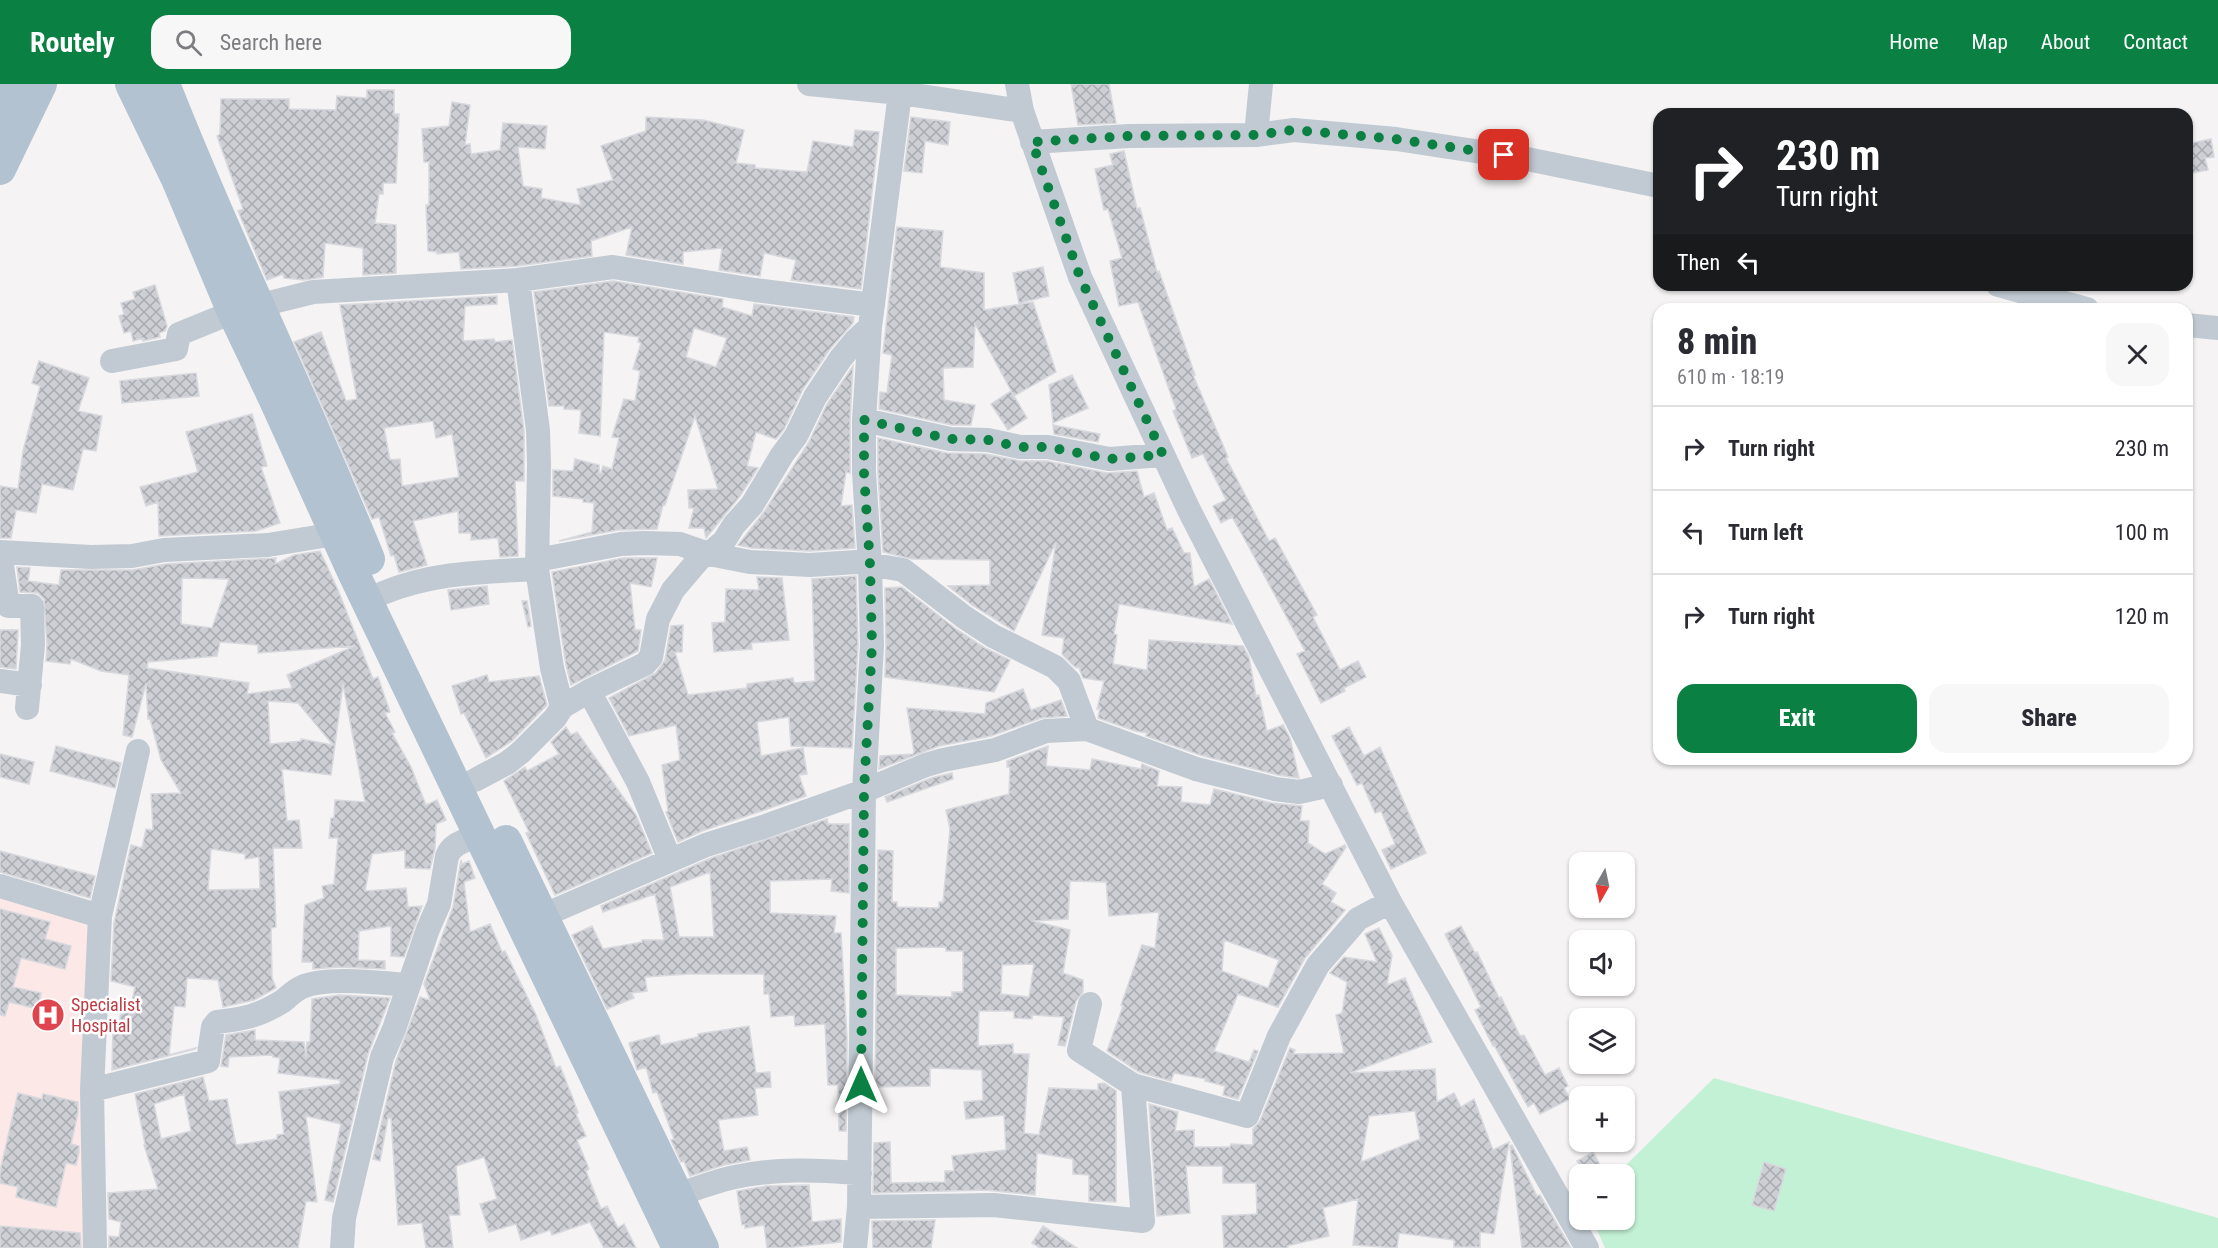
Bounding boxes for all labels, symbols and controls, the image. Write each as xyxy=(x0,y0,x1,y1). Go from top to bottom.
search box xyxy=(151,15,571,69)
text: Routely xyxy=(30,26,115,59)
icon: search xyxy=(172,26,205,59)
text: Search here xyxy=(220,30,322,55)
text: Home xyxy=(1889,30,1939,54)
text: Map xyxy=(1972,30,2008,54)
text: About xyxy=(2041,30,2090,54)
text: Contact xyxy=(2123,30,2188,54)
pin xyxy=(1478,129,1529,180)
text: 230 m xyxy=(1776,131,1881,180)
icon: right xyxy=(1677,132,1755,210)
icon: arrive xyxy=(1487,138,1520,171)
text: Turn right xyxy=(1776,181,1878,213)
icon: left xyxy=(1732,246,1765,279)
text: Then xyxy=(1677,250,1720,275)
text: 8 min xyxy=(1677,321,1757,363)
button: close xyxy=(2106,323,2169,386)
text: 610 m · 18:19 xyxy=(1677,365,1784,389)
icon: right xyxy=(1677,432,1710,465)
text: Turn right xyxy=(1728,436,1815,461)
text: 230 m xyxy=(2115,436,2169,461)
icon: left xyxy=(1677,516,1710,549)
text: Turn left xyxy=(1728,520,1803,545)
text: 100 m xyxy=(2115,520,2169,545)
icon: right xyxy=(1677,600,1710,633)
text: Turn right xyxy=(1728,604,1815,629)
text: 120 m xyxy=(2115,604,2169,629)
button: Exit xyxy=(1677,684,1917,753)
button: Share xyxy=(1929,684,2169,753)
north arrow xyxy=(1569,852,1635,918)
map controls xyxy=(1569,852,1635,1230)
button: sound xyxy=(1569,930,1635,996)
place label: Specialist Hospital xyxy=(71,994,141,1036)
hospital icon: Specialist Hospital xyxy=(30,997,66,1033)
button: layers xyxy=(1569,1008,1635,1074)
position arrow xyxy=(829,1053,893,1117)
button: + xyxy=(1569,1086,1635,1152)
button: − xyxy=(1569,1164,1635,1230)

